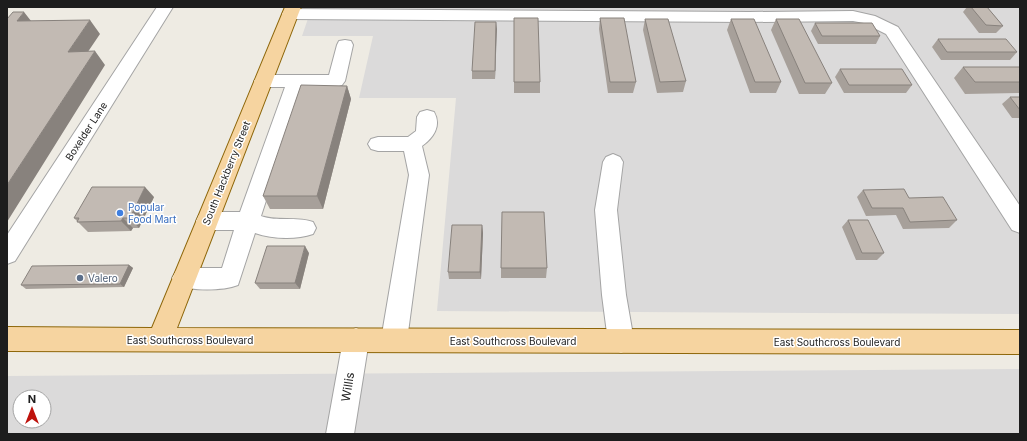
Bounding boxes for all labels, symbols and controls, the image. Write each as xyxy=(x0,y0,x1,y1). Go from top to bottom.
street label: Boxelder Lane xyxy=(63,99,109,163)
street label: South Hackberry Street xyxy=(200,119,253,227)
place label: Popular Food Mart xyxy=(128,201,177,225)
marker: Popular Food Mart xyxy=(115,208,125,218)
place label: Valero xyxy=(88,272,118,284)
marker: Valero xyxy=(75,273,85,283)
street label: East Southcross Boulevard xyxy=(127,334,253,346)
street label: East Southcross Boulevard xyxy=(450,335,576,347)
street label: East Southcross Boulevard xyxy=(774,336,900,348)
street label: Willis xyxy=(338,371,357,403)
north arrow xyxy=(12,389,52,429)
text: N xyxy=(28,392,36,406)

